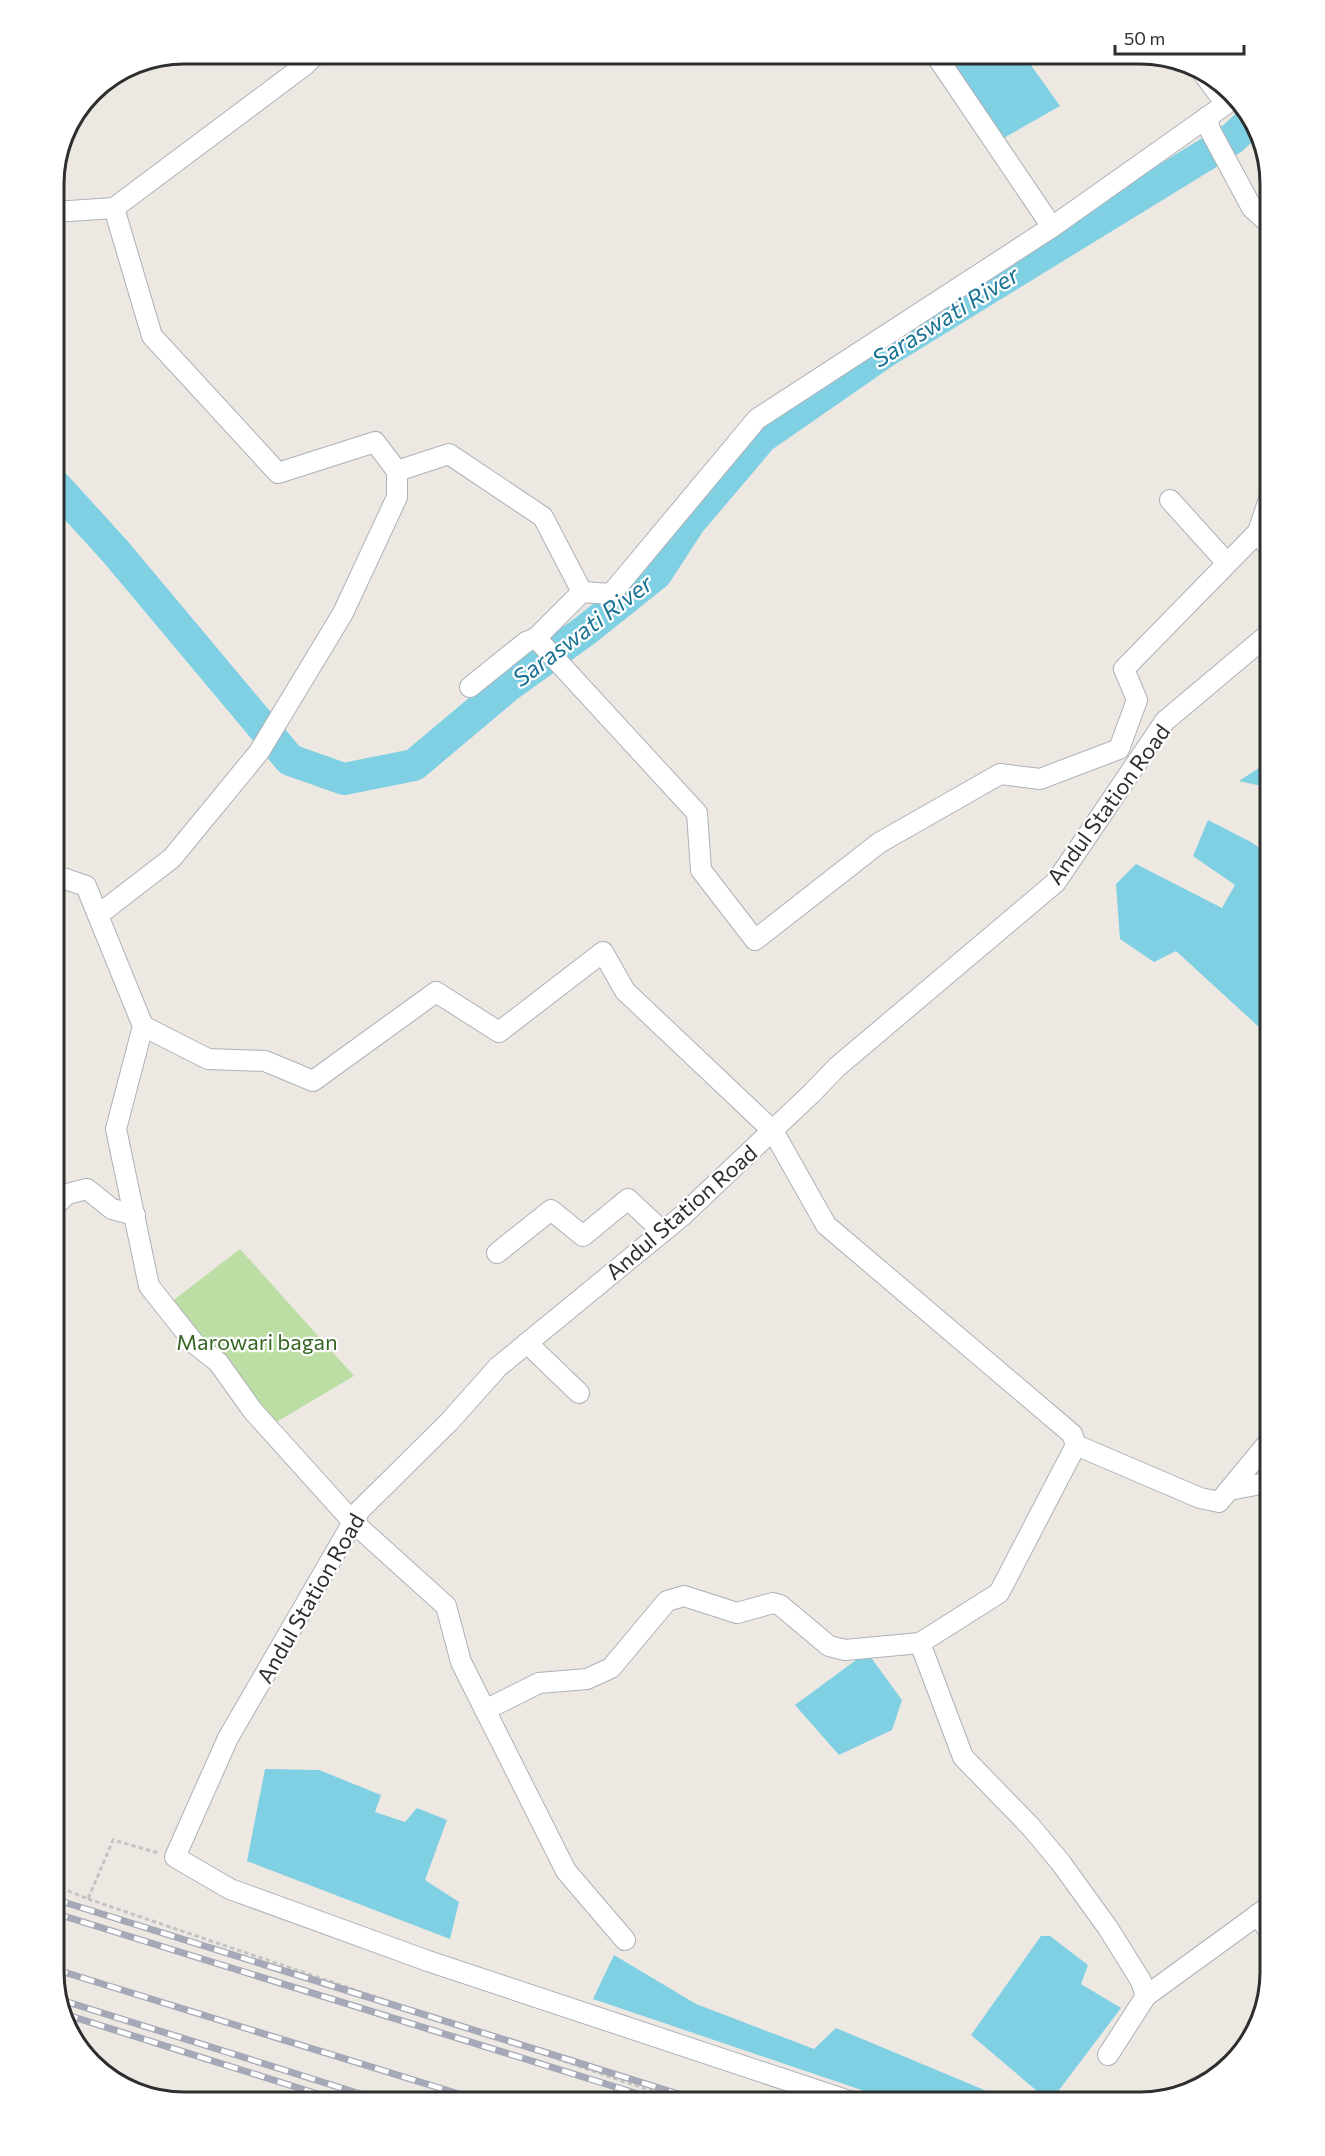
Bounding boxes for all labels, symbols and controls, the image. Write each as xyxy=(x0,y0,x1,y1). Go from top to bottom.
scale bar xyxy=(1115,18,1244,56)
text: 50 m xyxy=(1124,27,1165,49)
water label: Saraswati River xyxy=(866,259,1025,373)
water label: Saraswati River xyxy=(506,567,659,692)
street label: Andul Station Road xyxy=(1041,718,1175,890)
street label: Andul Station Road xyxy=(600,1139,762,1285)
park label: Marowari bagan xyxy=(176,1328,338,1355)
street label: Andul Station Road xyxy=(250,1508,370,1688)

